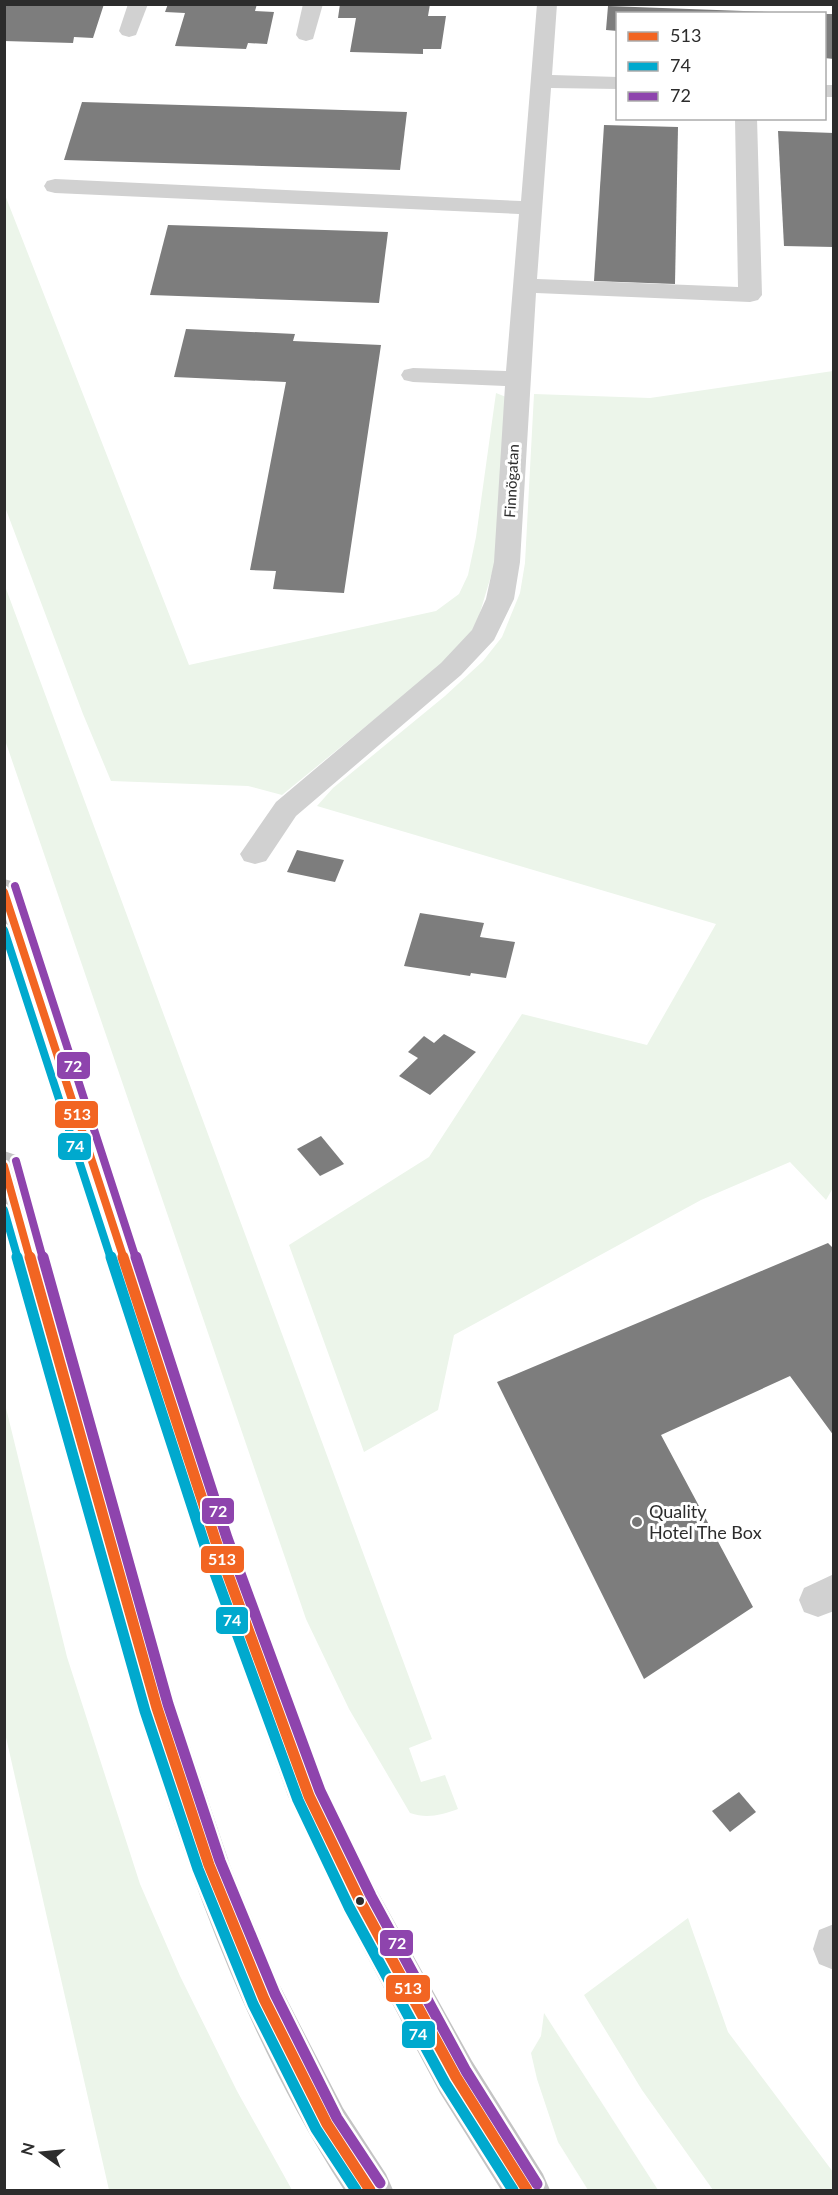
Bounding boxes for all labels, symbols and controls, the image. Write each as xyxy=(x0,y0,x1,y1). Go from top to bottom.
legend xyxy=(616,12,826,120)
text: 513 xyxy=(670,24,701,46)
text: 74 xyxy=(670,54,691,76)
text: 72 xyxy=(670,84,691,106)
street label: Finnögatan xyxy=(500,444,522,518)
line badge: 72 xyxy=(56,1051,91,1080)
text: 72 xyxy=(64,1056,82,1075)
line badge: 513 xyxy=(54,1100,99,1129)
text: 513 xyxy=(63,1104,91,1123)
line badge: 74 xyxy=(57,1132,92,1161)
text: 74 xyxy=(66,1136,84,1155)
line badge: 72 xyxy=(201,1497,235,1525)
place label: Quality Hotel The Box xyxy=(649,1500,762,1543)
text: 72 xyxy=(209,1501,227,1520)
marker: Quality Hotel The Box xyxy=(630,1515,644,1529)
line badge: 513 xyxy=(200,1545,245,1574)
text: 513 xyxy=(208,1549,236,1568)
line badge: 74 xyxy=(215,1606,249,1635)
text: 74 xyxy=(223,1610,241,1629)
unlabelled marker xyxy=(354,1895,366,1907)
line badge: 72 xyxy=(379,1929,414,1957)
text: 72 xyxy=(388,1933,406,1952)
line badge: 513 xyxy=(385,1974,431,2003)
text: 513 xyxy=(394,1978,422,1997)
line badge: 74 xyxy=(401,2020,436,2049)
text: 74 xyxy=(409,2024,427,2043)
north arrow xyxy=(12,2123,72,2183)
text: N xyxy=(16,2141,38,2157)

